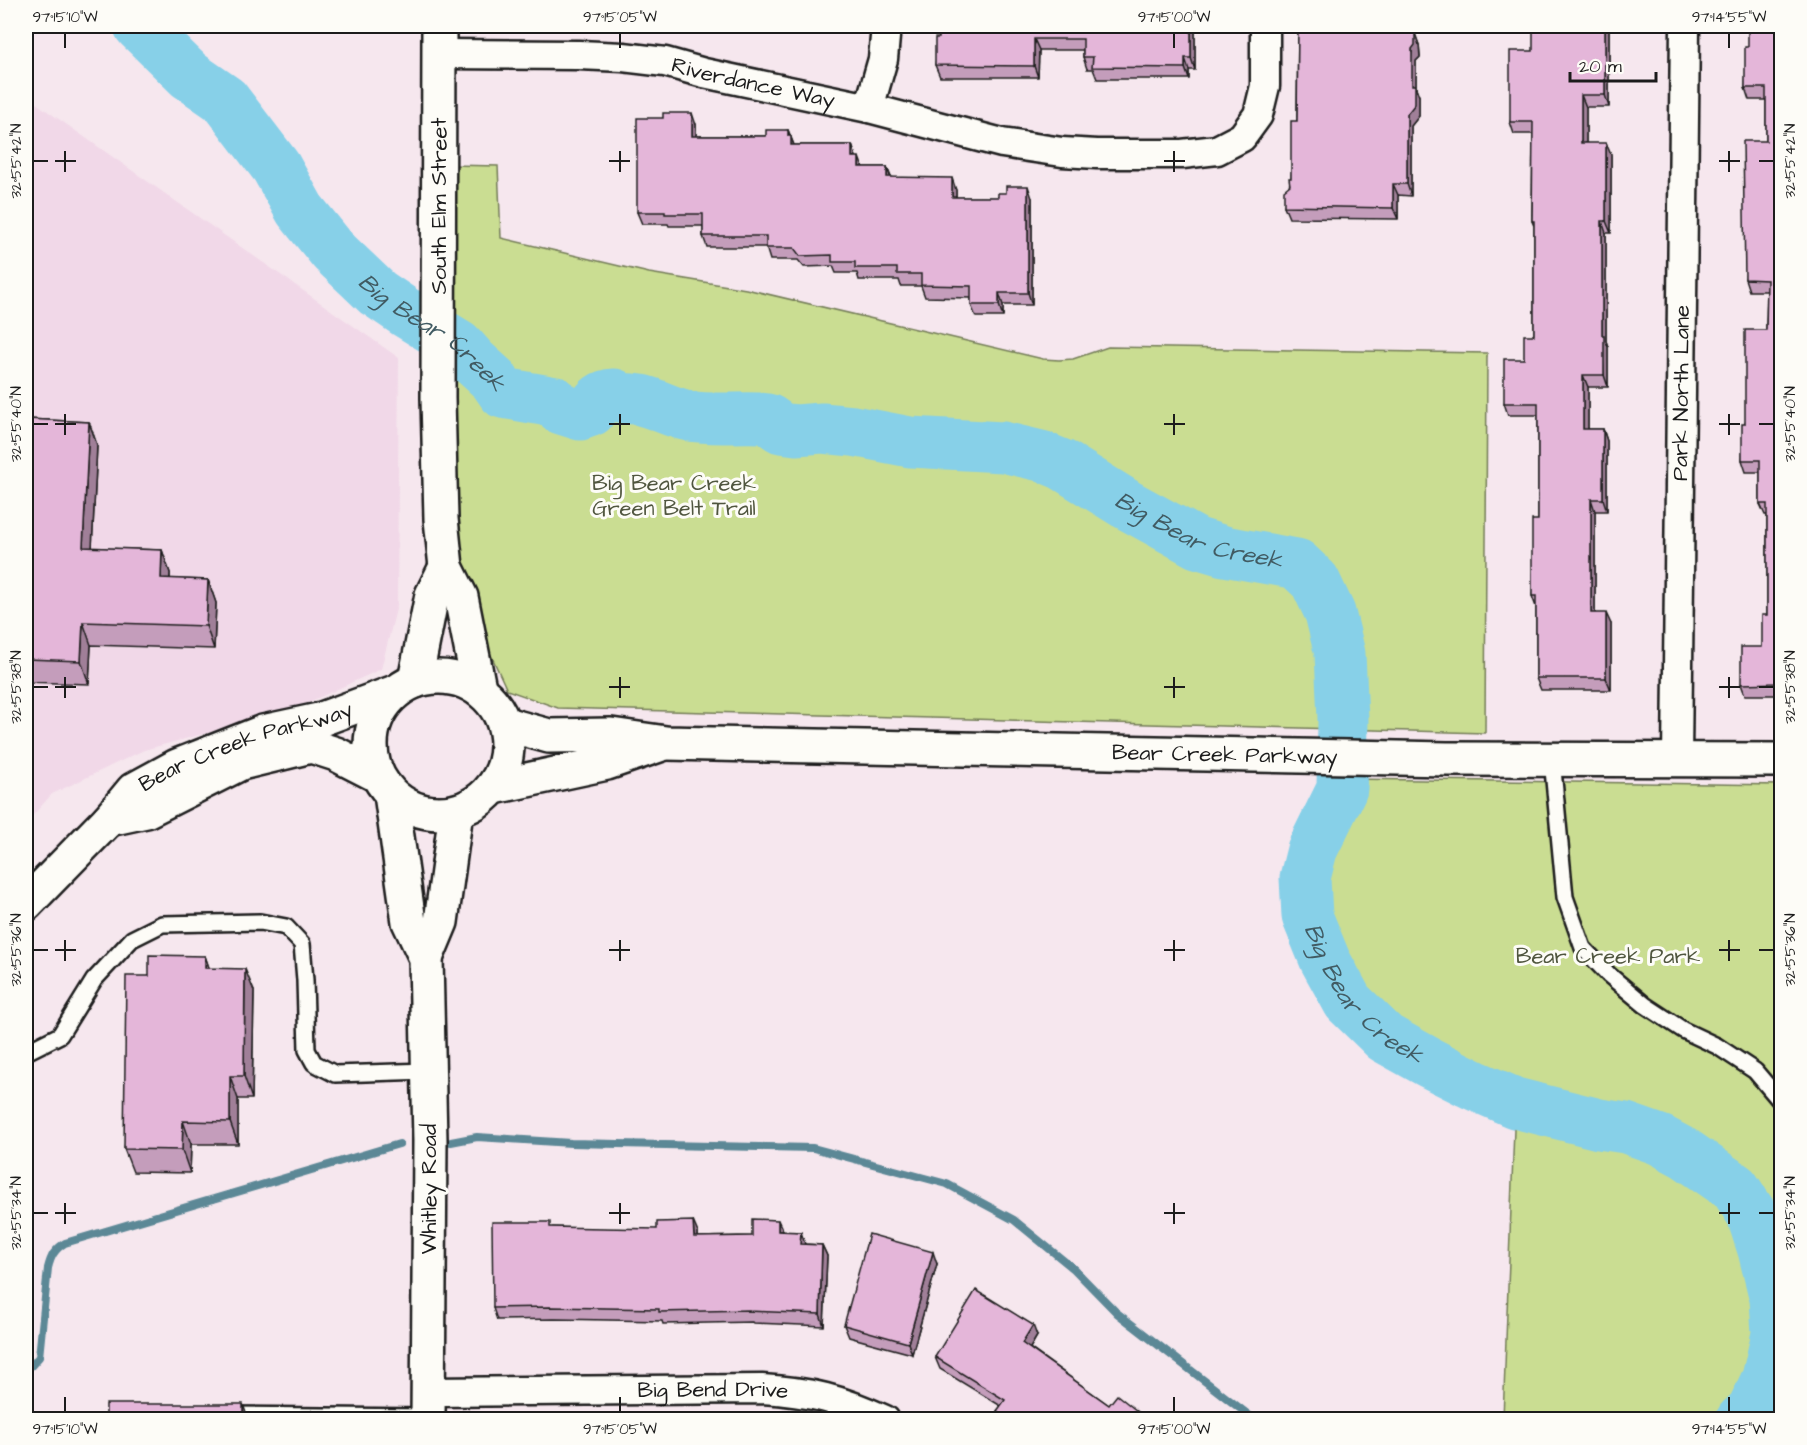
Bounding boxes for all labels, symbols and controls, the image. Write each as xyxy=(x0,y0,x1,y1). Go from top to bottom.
text: 97°15'10"W xyxy=(32,7,98,28)
text: 97°15'05"W xyxy=(583,7,657,28)
text: 97°15'00"W xyxy=(1138,7,1210,28)
text: 97°14'55"W xyxy=(1692,7,1766,28)
scale bar xyxy=(1570,45,1656,83)
street label: Riverdance Way xyxy=(668,49,838,117)
text: 20 m xyxy=(1579,54,1622,79)
street label: South Elm Street xyxy=(424,118,455,294)
text: 32°55'42"N xyxy=(6,124,27,198)
text: 32°55'42"N xyxy=(1780,124,1801,198)
water label: Big Bear Creek xyxy=(350,266,515,400)
street label: Park North Lane xyxy=(1665,305,1697,481)
text: 32°55'40"N xyxy=(6,386,27,462)
text: 32°55'40"N xyxy=(1780,386,1801,462)
park label: Big Bear Creek Green Belt Trail xyxy=(592,468,756,524)
water label: Big Bear Creek xyxy=(1108,484,1286,578)
text: 32°55'38"N xyxy=(6,650,27,724)
text: 32°55'38"N xyxy=(1780,650,1801,724)
street label: Bear Creek Parkway xyxy=(133,694,357,799)
street label: Bear Creek Parkway xyxy=(1112,737,1338,773)
text: 32°55'36"N xyxy=(6,913,27,987)
text: 32°55'36"N xyxy=(1780,913,1801,987)
water label: Big Bear Creek xyxy=(1295,919,1431,1074)
park label: Bear Creek Park xyxy=(1516,941,1701,972)
street label: Whitley Road xyxy=(414,1124,446,1254)
text: 32°55'34"N xyxy=(6,1176,27,1250)
text: 32°55'34"N xyxy=(1780,1176,1801,1250)
street label: Big Bend Drive xyxy=(637,1374,790,1407)
text: 97°15'10"W xyxy=(32,1419,98,1440)
text: 97°15'05"W xyxy=(583,1419,657,1440)
text: 97°15'00"W xyxy=(1138,1419,1210,1440)
text: 97°14'55"W xyxy=(1692,1419,1766,1440)

